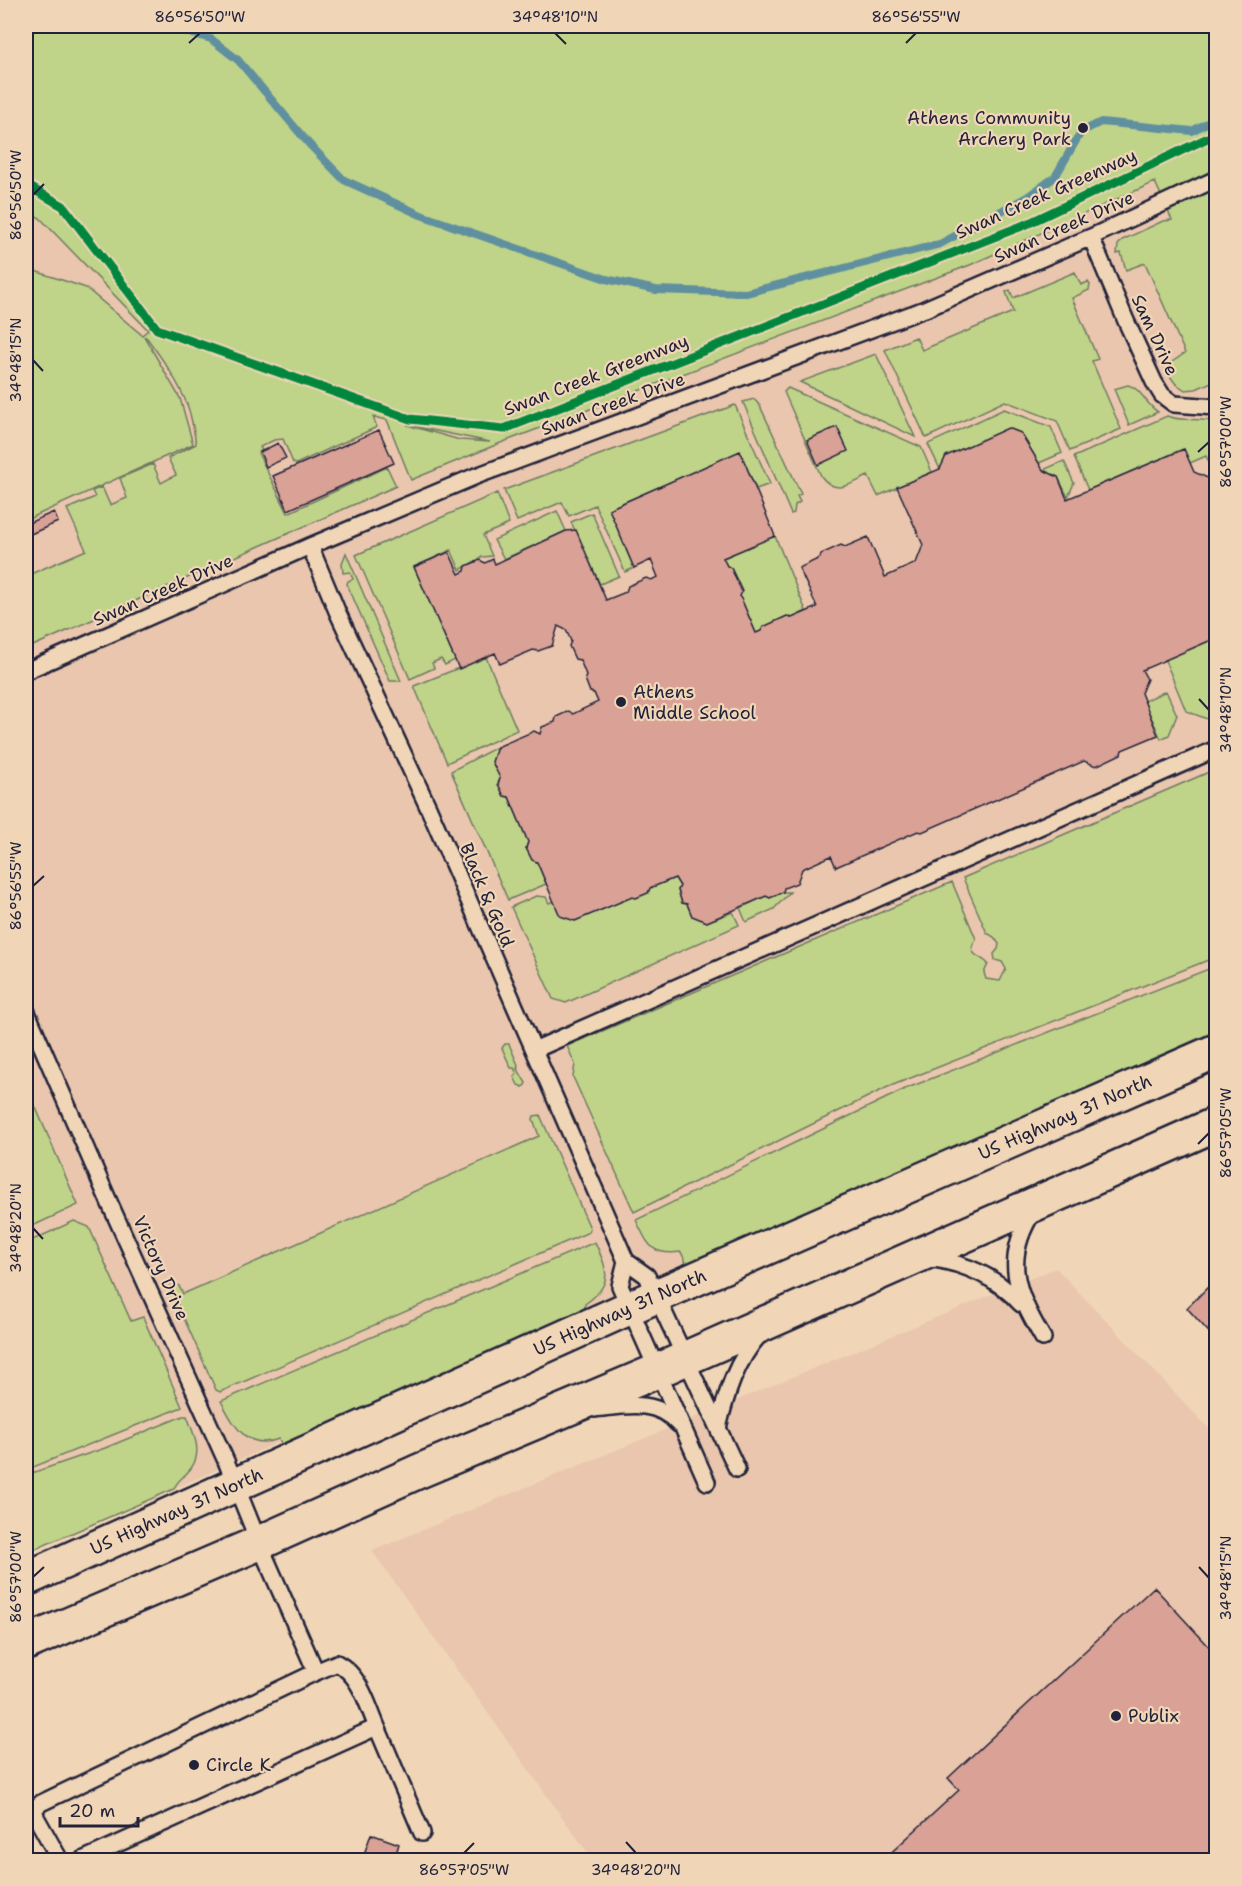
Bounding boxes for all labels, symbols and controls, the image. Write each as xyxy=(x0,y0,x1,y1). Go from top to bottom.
text: 86°56'50"W xyxy=(154,7,246,27)
text: 34°48'10"N xyxy=(512,7,598,27)
text: 86°56'55"W xyxy=(871,7,961,27)
place label: Athens Community Archery Park xyxy=(907,106,1071,151)
marker: Athens Community Archery Park xyxy=(1076,121,1090,135)
street label: Swan Creek Greenway xyxy=(952,143,1140,245)
text: 86°56'50"W xyxy=(6,149,26,241)
street label: Swan Creek Drive xyxy=(990,185,1138,269)
street label: Sam Drive xyxy=(1126,291,1184,379)
text: 34°48'15"N xyxy=(6,318,26,402)
street label: Swan Creek Greenway xyxy=(500,329,692,421)
street label: Swan Creek Drive xyxy=(538,367,688,441)
text: 86°57'00"W xyxy=(1216,396,1236,488)
street label: Swan Creek Drive xyxy=(89,548,237,632)
text: 34°48'10"N xyxy=(1216,667,1236,753)
place label: Athens Middle School xyxy=(633,680,757,725)
marker: Athens Middle School xyxy=(614,695,628,709)
street label: Black & Gold xyxy=(454,839,520,951)
text: 86°56'55"W xyxy=(6,841,26,931)
street label: US Highway 31 North xyxy=(975,1069,1155,1166)
text: 86°57'05"W xyxy=(1216,1088,1236,1178)
text: 34°48'20"N xyxy=(6,1183,26,1273)
street label: Victory Drive xyxy=(127,1212,195,1324)
street label: US Highway 31 North xyxy=(530,1264,710,1361)
street label: US Highway 31 North xyxy=(86,1462,267,1561)
text: 86°57'00"W xyxy=(6,1531,26,1623)
text: 34°48'15"N xyxy=(1216,1536,1236,1620)
place label: Publix xyxy=(1128,1704,1179,1728)
marker: Publix xyxy=(1109,1709,1123,1723)
place label: Circle K xyxy=(206,1753,272,1777)
marker: Circle K xyxy=(187,1758,201,1772)
scale bar xyxy=(60,1790,138,1828)
text: 20 m xyxy=(69,1799,115,1823)
text: 86°57'05"W xyxy=(419,1860,509,1880)
text: 34°48'20"N xyxy=(591,1860,681,1880)

